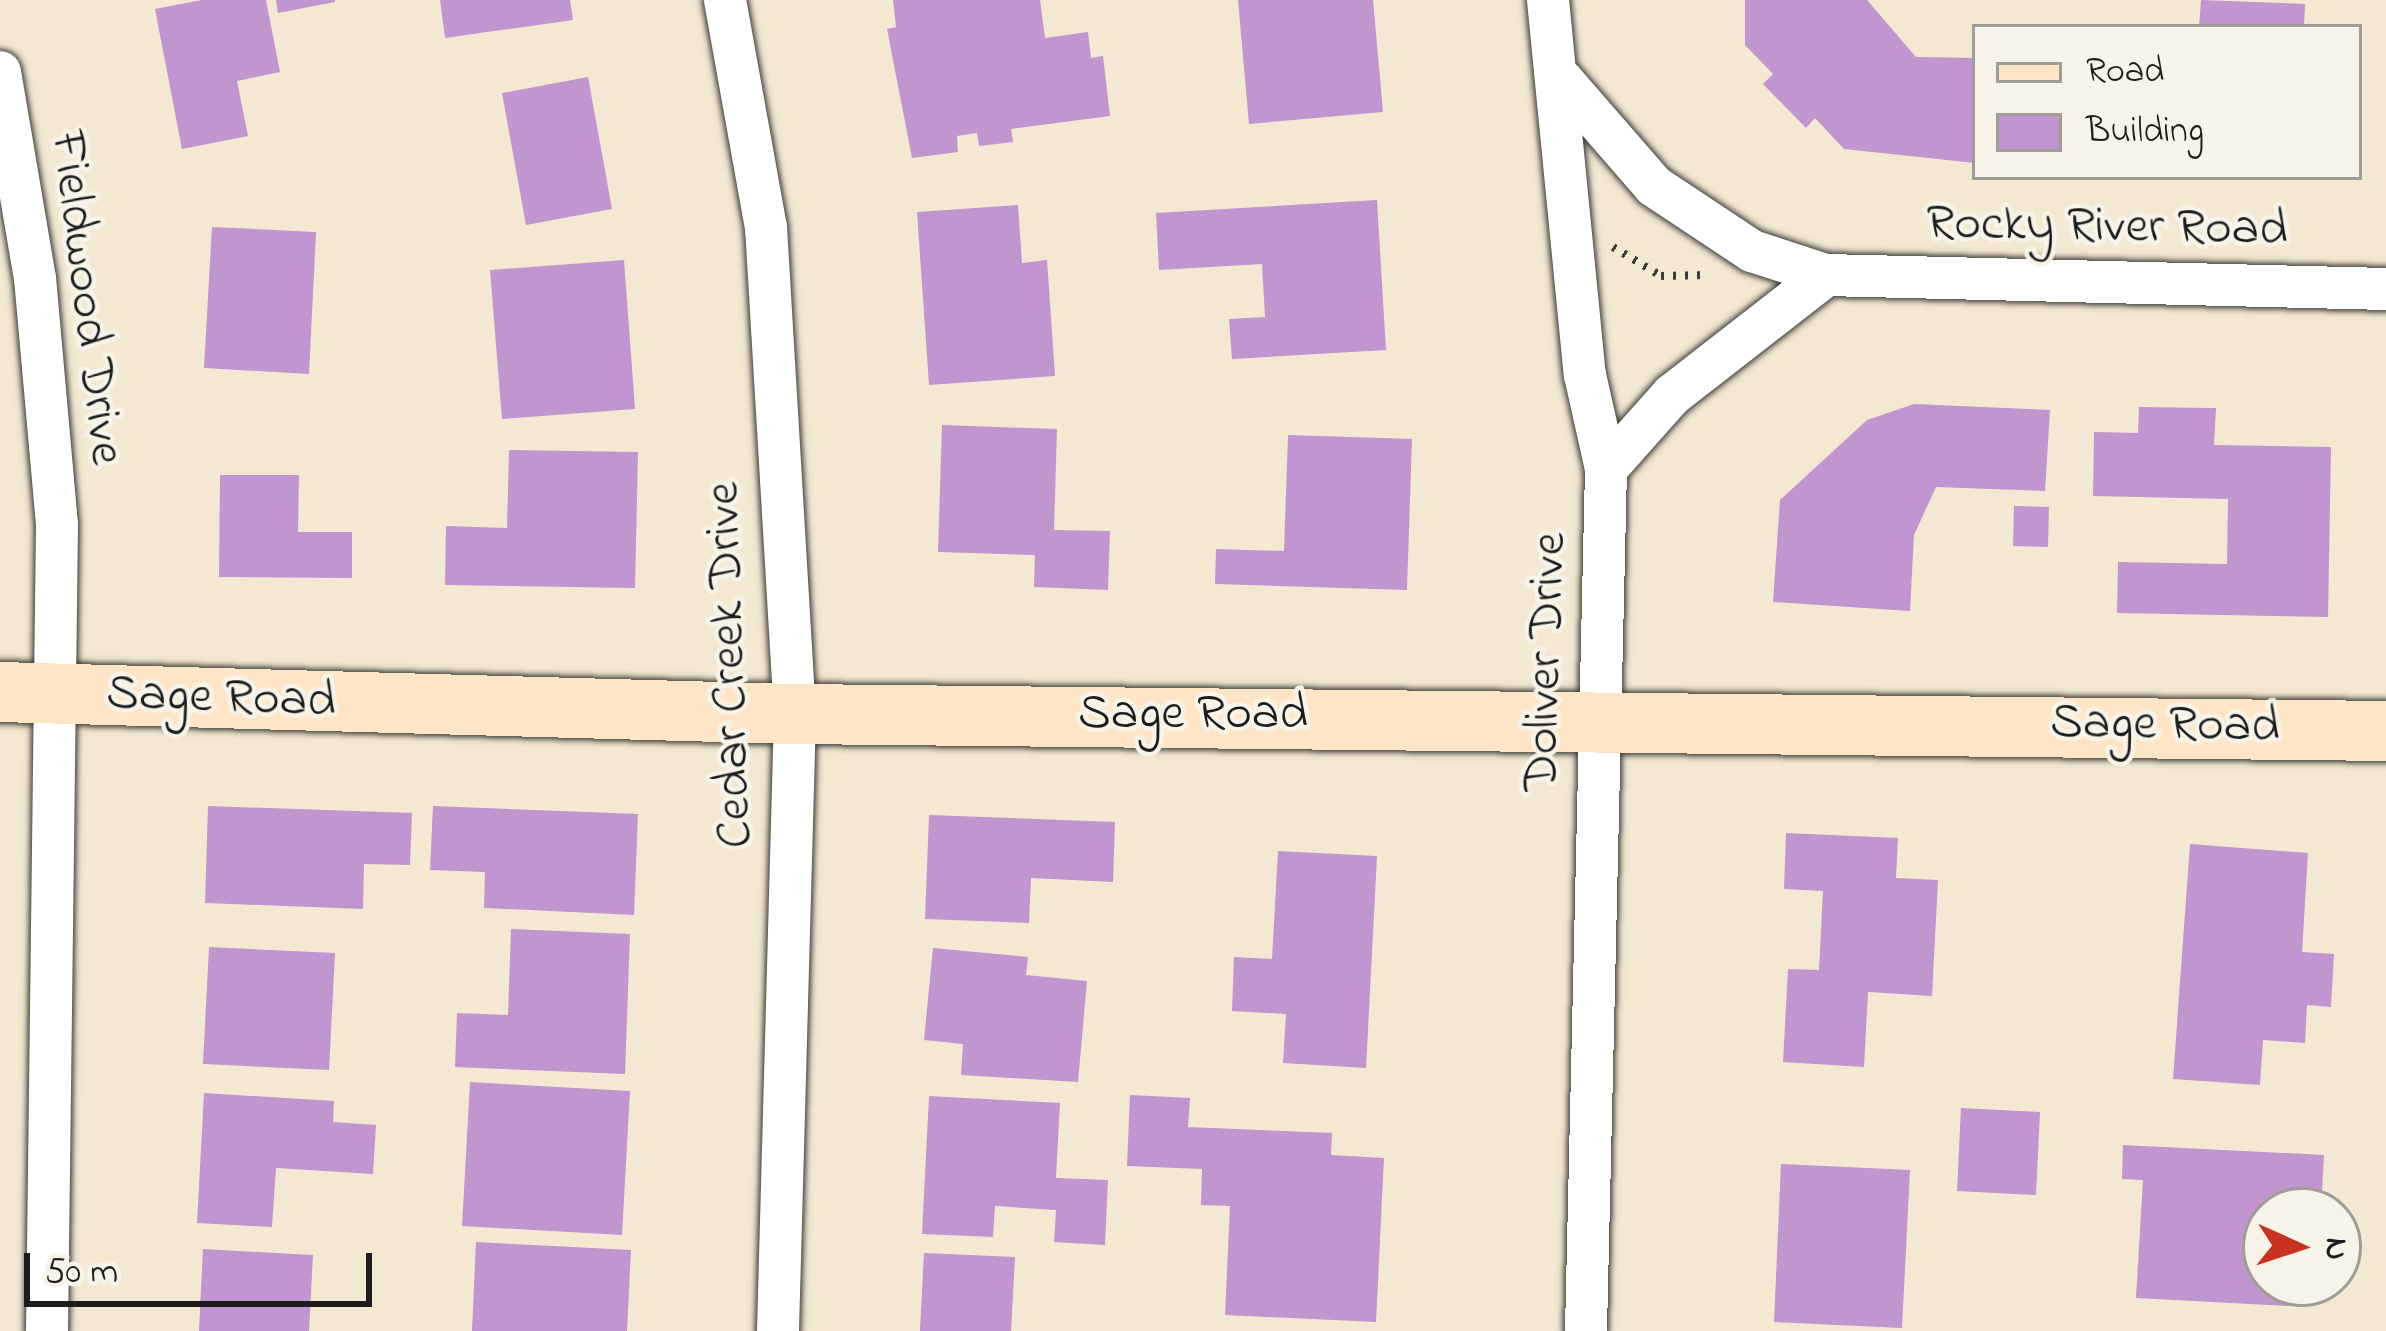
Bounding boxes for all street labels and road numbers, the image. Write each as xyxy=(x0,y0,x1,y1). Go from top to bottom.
street label: Fieldwood Drive xyxy=(34,127,136,469)
street label: Rocky River Road xyxy=(1926,194,2288,262)
street label: Cedar Creek Drive xyxy=(694,481,768,849)
street label: Doliver Drive xyxy=(1512,531,1582,793)
street label: Sage Road xyxy=(105,664,337,734)
street label: Sage Road xyxy=(1078,684,1308,746)
street label: Sage Road xyxy=(2050,693,2280,759)

